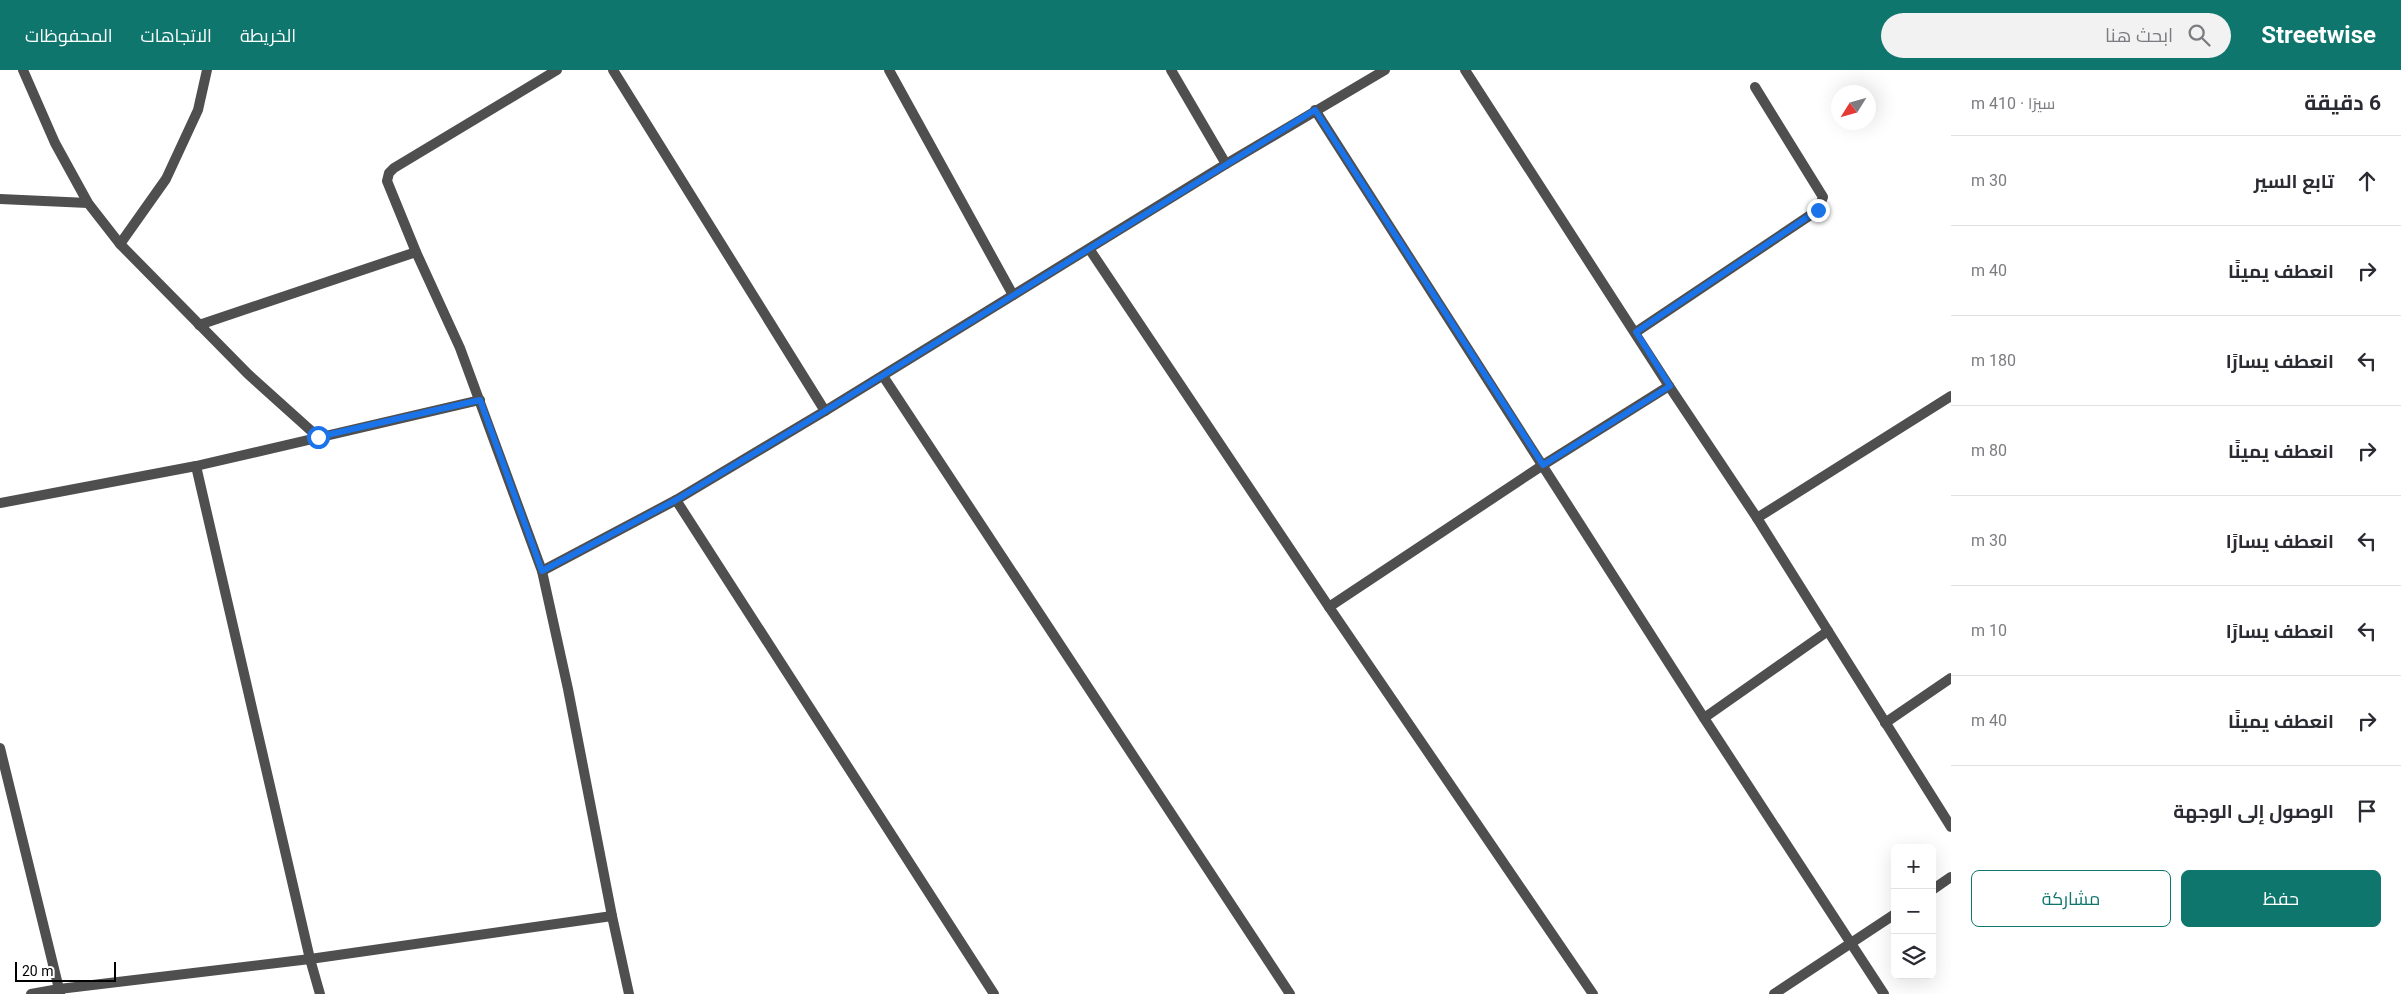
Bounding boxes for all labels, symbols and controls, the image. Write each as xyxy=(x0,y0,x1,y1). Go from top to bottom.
search box xyxy=(1881,13,2231,58)
icon: search xyxy=(2185,21,2213,49)
text: Streetwise xyxy=(2261,21,2376,49)
text: ابحث هنا xyxy=(2105,24,2173,47)
text: المحفوظات xyxy=(25,25,113,46)
text: الاتجاهات xyxy=(141,25,212,46)
text: الخريطة xyxy=(240,25,296,46)
north arrow xyxy=(1831,85,1876,130)
text: 6 دقيقة xyxy=(2304,91,2381,115)
text: سيرًا · 410 m xyxy=(1971,94,2055,113)
icon: ahead xyxy=(2353,167,2381,195)
text: تابع السير xyxy=(2254,170,2334,193)
text: 30 m xyxy=(1971,171,2007,190)
route end xyxy=(1807,199,1830,222)
icon: right xyxy=(2353,257,2381,285)
text: انعطف يمينًا xyxy=(2228,260,2334,283)
text: 40 m xyxy=(1971,261,2007,280)
icon: left xyxy=(2353,347,2381,375)
text: انعطف يسارًا xyxy=(2226,350,2334,373)
text: 180 m xyxy=(1971,351,2016,370)
route start xyxy=(307,426,330,449)
icon: right xyxy=(2353,437,2381,465)
text: انعطف يمينًا xyxy=(2228,440,2334,463)
text: 80 m xyxy=(1971,441,2007,460)
icon: left xyxy=(2353,527,2381,555)
text: انعطف يسارًا xyxy=(2226,530,2334,553)
text: 30 m xyxy=(1971,531,2007,550)
icon: left xyxy=(2353,617,2381,645)
text: انعطف يسارًا xyxy=(2226,620,2334,643)
text: 10 m xyxy=(1971,621,2007,640)
icon: right xyxy=(2353,707,2381,735)
text: انعطف يمينًا xyxy=(2228,710,2334,733)
text: 40 m xyxy=(1971,711,2007,730)
icon: arrive xyxy=(2353,797,2381,825)
text: الوصول إلى الوجهة xyxy=(2173,800,2334,823)
map controls xyxy=(1891,844,1936,979)
button: + xyxy=(1891,844,1936,889)
button: مشاركة xyxy=(1971,870,2171,927)
button: حفظ xyxy=(2181,870,2381,927)
button: − xyxy=(1891,889,1936,934)
button: layers xyxy=(1891,934,1936,979)
scale bar xyxy=(15,959,116,982)
text: 20 m xyxy=(22,963,54,979)

